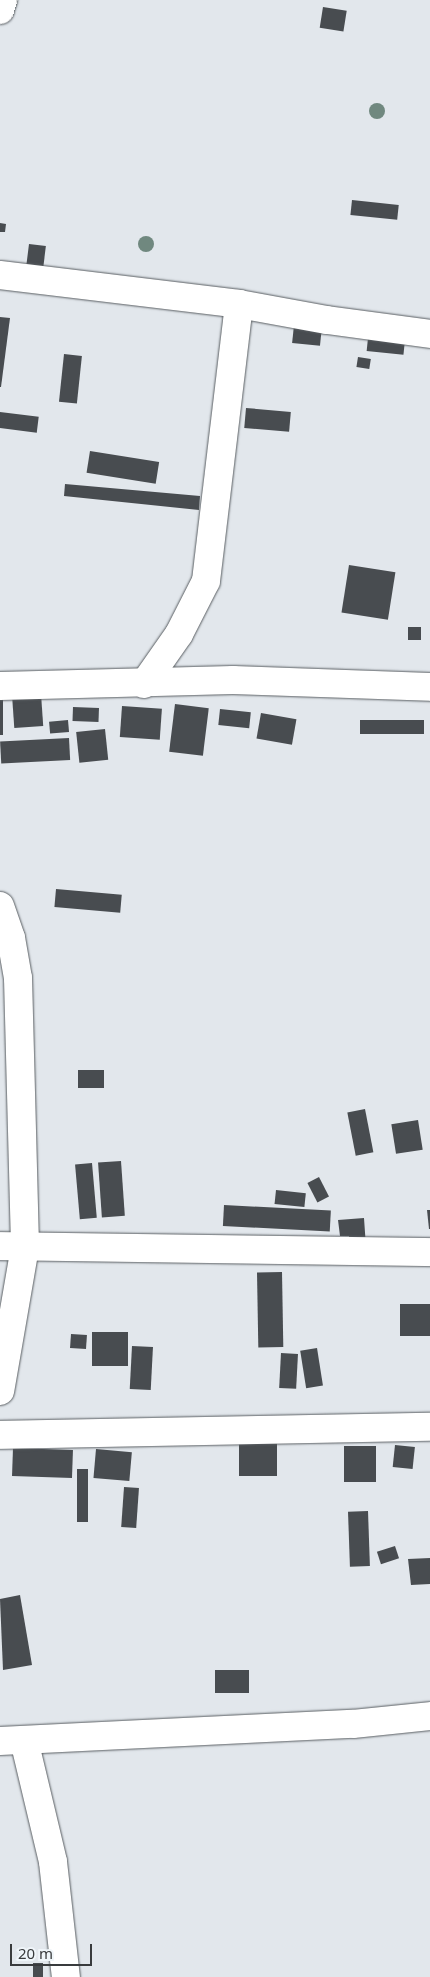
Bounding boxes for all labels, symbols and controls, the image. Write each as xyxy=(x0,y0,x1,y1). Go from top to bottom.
scale bar xyxy=(12,1934,95,1966)
text: 20 m xyxy=(18,1943,53,1963)

